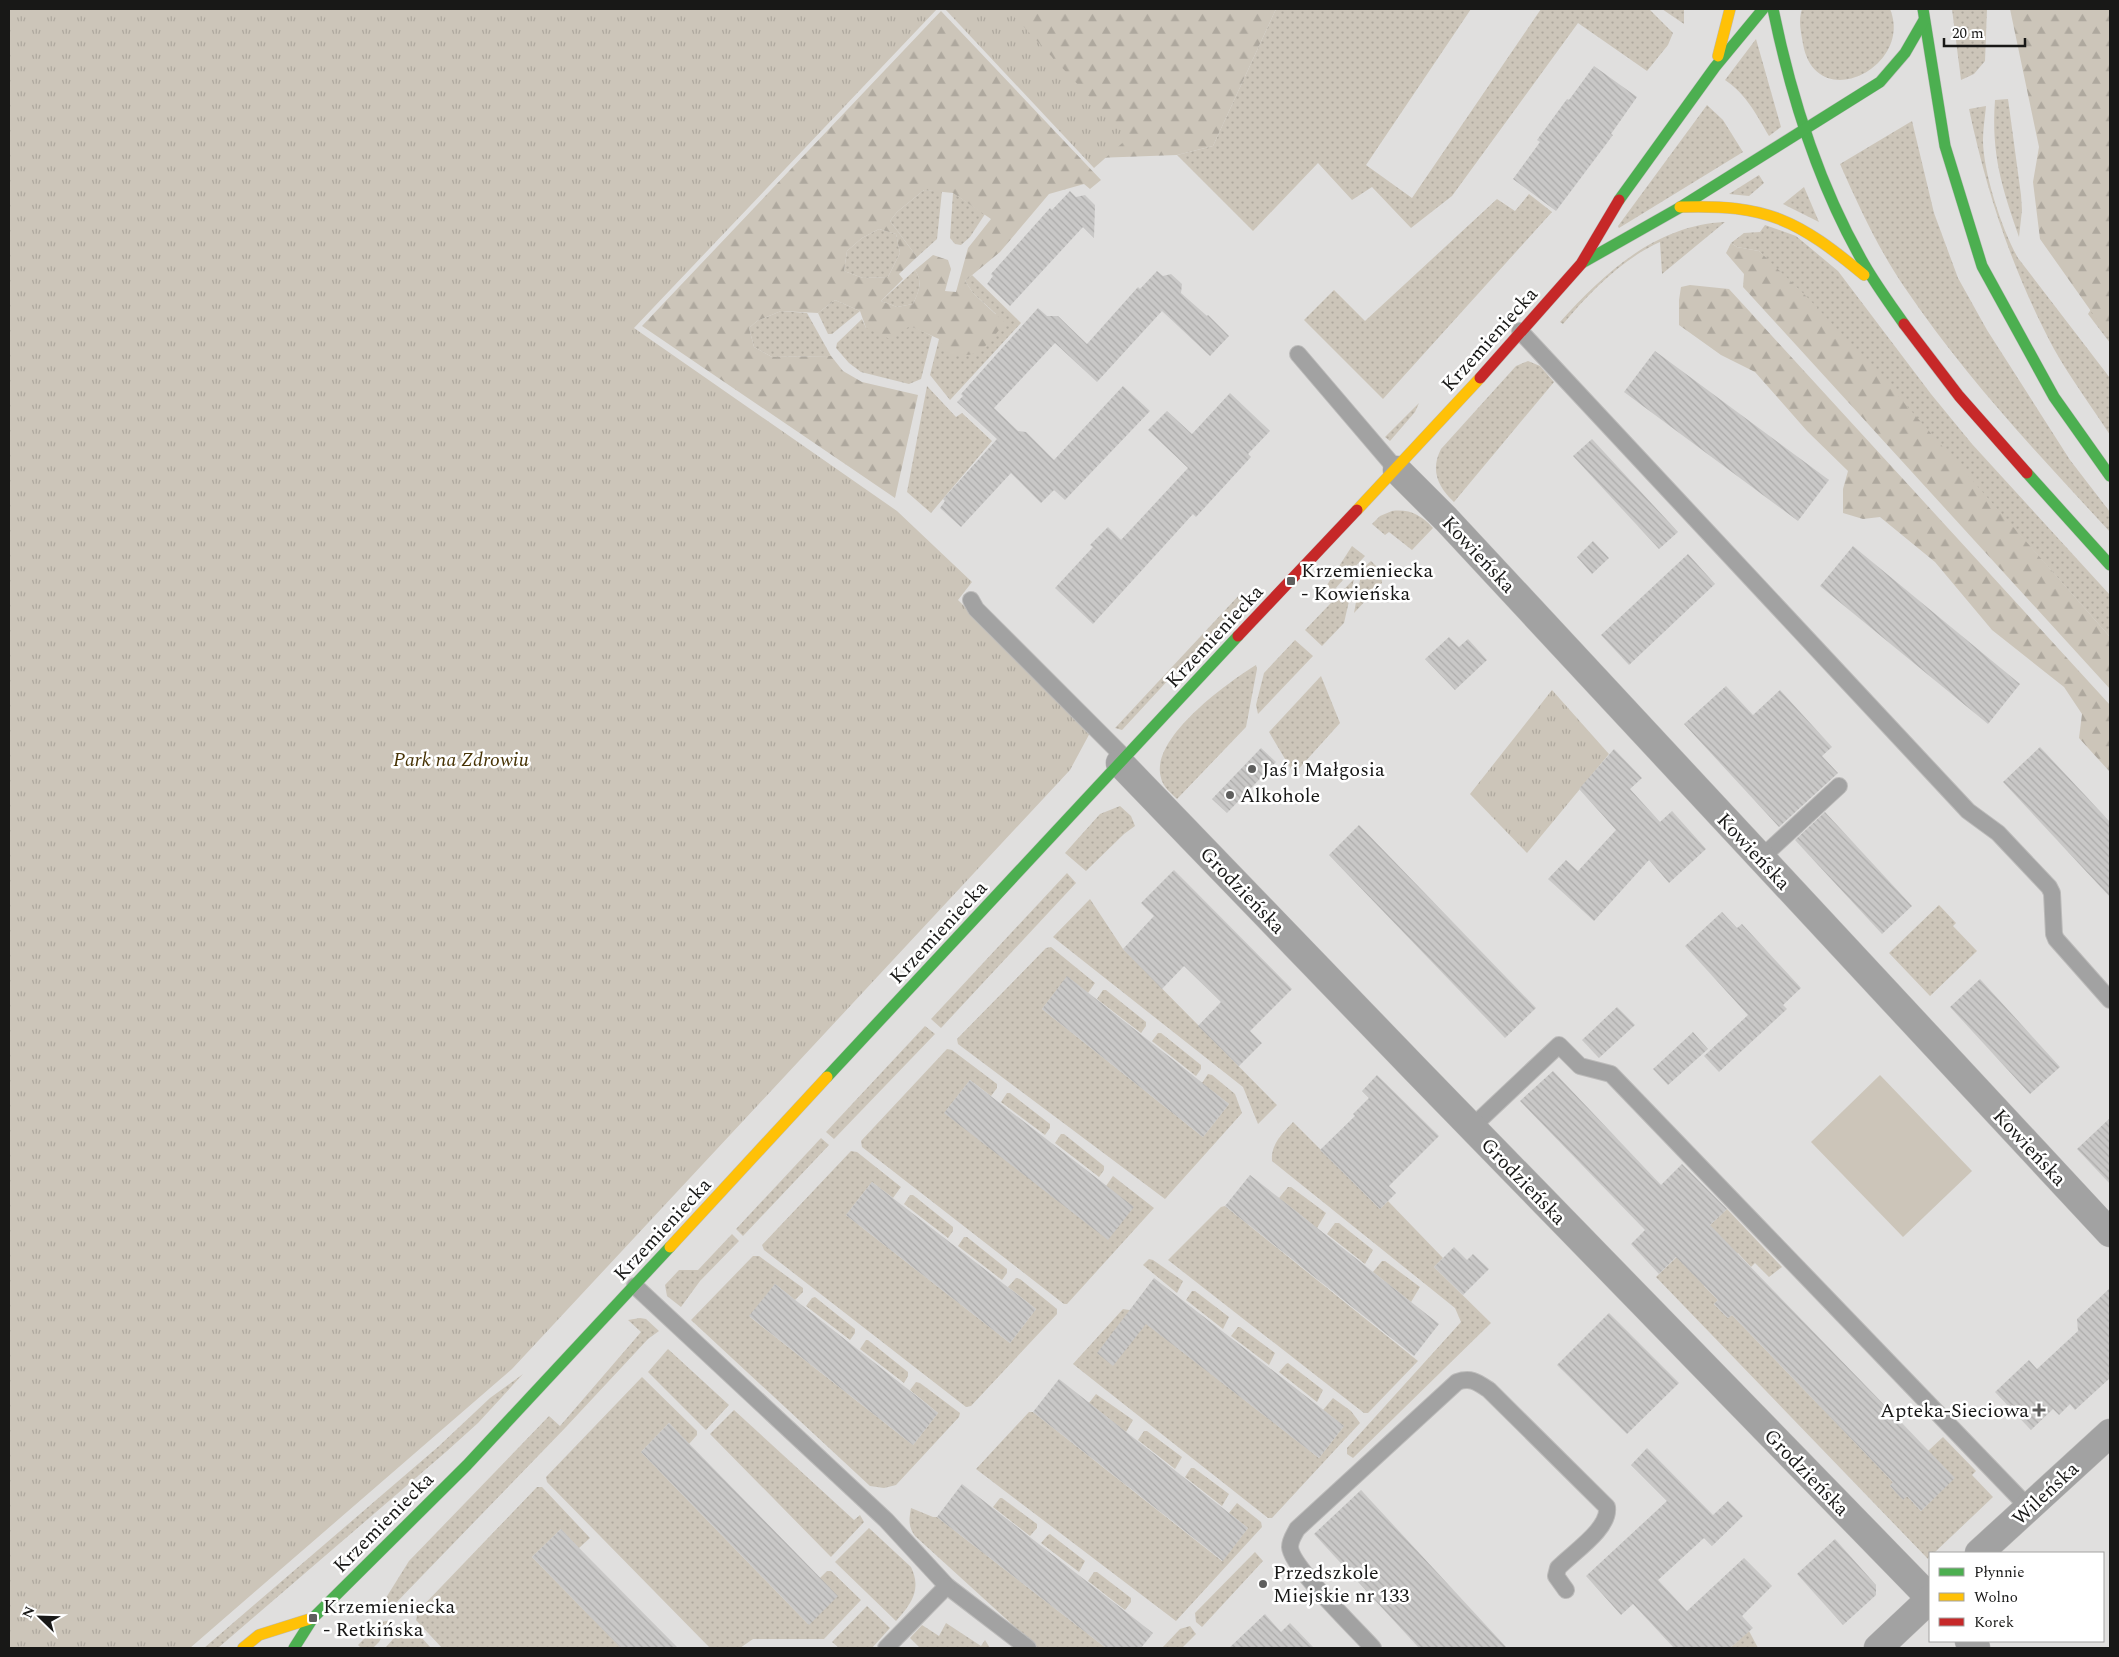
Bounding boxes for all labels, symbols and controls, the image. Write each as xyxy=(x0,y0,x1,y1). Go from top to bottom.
scale bar xyxy=(1944,15,2025,47)
text: 20 m xyxy=(1952,22,1984,45)
street label: Krzemieniecka xyxy=(1434,280,1545,399)
street label: Kowieńska xyxy=(1434,509,1522,600)
place label: Krzemieniecka - Kowieńska xyxy=(1301,556,1433,609)
marker: Krzemieniecka - Kowieńska xyxy=(1285,575,1297,587)
street label: Krzemieniecka xyxy=(1159,578,1271,695)
park label: Park na Zdrowiu xyxy=(393,745,529,775)
place label: Jaś i Małgosia xyxy=(1262,755,1385,785)
marker: Jaś i Małgosia xyxy=(1246,763,1258,775)
place label: Alkohole xyxy=(1240,781,1320,811)
marker: Alkohole xyxy=(1224,789,1236,801)
street label: Kowieńska xyxy=(1709,806,1797,897)
street label: Grodzieńska xyxy=(1193,840,1292,942)
street label: Krzemieniecka xyxy=(883,874,995,991)
street label: Kowieńska xyxy=(1985,1102,2073,1193)
street label: Grodzieńska xyxy=(1474,1131,1573,1233)
street label: Krzemieniecka xyxy=(607,1171,719,1288)
place label: Apteka-Sieciowa xyxy=(1880,1396,2029,1426)
marker: Apteka-Sieciowa xyxy=(2033,1404,2045,1416)
street label: Grodzieńska xyxy=(1757,1422,1856,1524)
street label: Wileńska xyxy=(2005,1455,2086,1533)
street label: Krzemieniecka xyxy=(326,1465,441,1580)
legend xyxy=(1929,1552,2104,1642)
place label: Przedszkole Miejskie nr 133 xyxy=(1273,1558,1409,1611)
text: Płynnie xyxy=(1974,1561,2025,1584)
marker: Przedszkole Miejskie nr 133 xyxy=(1257,1578,1269,1590)
text: Wolno xyxy=(1974,1586,2018,1609)
north arrow xyxy=(15,1592,65,1642)
place label: Krzemieniecka - Retkińska xyxy=(323,1592,455,1645)
text: N xyxy=(17,1603,40,1621)
text: Korek xyxy=(1974,1611,2014,1634)
marker: Krzemieniecka - Retkińska xyxy=(307,1612,319,1624)

